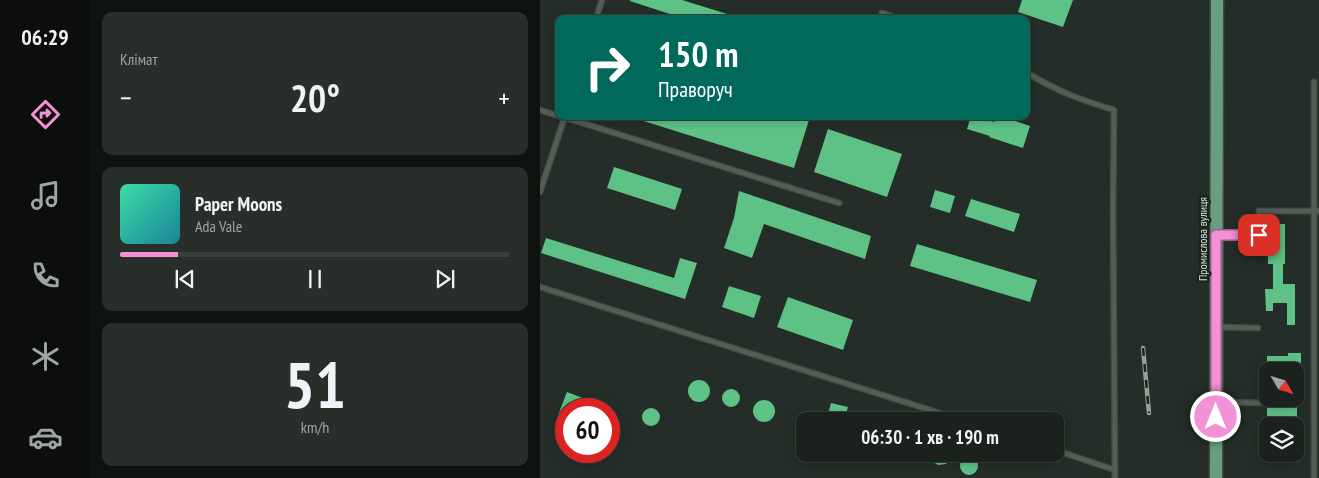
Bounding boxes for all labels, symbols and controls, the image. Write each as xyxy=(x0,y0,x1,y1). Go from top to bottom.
text: 06:29 xyxy=(21,23,69,51)
text: 150 m xyxy=(658,31,739,77)
icon: right xyxy=(575,35,640,100)
text: Клімат xyxy=(120,49,158,69)
text: 20° xyxy=(290,73,340,122)
text: Праворуч xyxy=(658,75,733,103)
text: − xyxy=(120,79,132,116)
text: + xyxy=(498,79,510,116)
icon: directions xyxy=(28,97,63,132)
icon: music xyxy=(28,178,63,213)
text: Paper Moons xyxy=(195,192,282,216)
street label: Промислова вулиця xyxy=(1195,197,1210,281)
pin xyxy=(1238,214,1280,256)
text: Ada Vale xyxy=(195,216,242,236)
icon: arrive xyxy=(1245,221,1273,249)
icon: phone xyxy=(28,258,63,293)
icon: previous xyxy=(171,265,199,293)
icon: pause xyxy=(301,265,329,293)
icon: next xyxy=(431,265,459,293)
icon: climate xyxy=(28,339,63,374)
text: 51 xyxy=(284,342,346,426)
north arrow xyxy=(1259,362,1304,408)
map controls xyxy=(1259,362,1304,462)
position arrow xyxy=(1189,390,1241,442)
speed limit sign: 60 xyxy=(555,398,620,463)
text: km/h xyxy=(301,417,329,437)
button: layers xyxy=(1259,417,1304,462)
icon: car xyxy=(28,420,63,455)
text: 06:30 · 1 хв · 190 m xyxy=(861,425,999,449)

